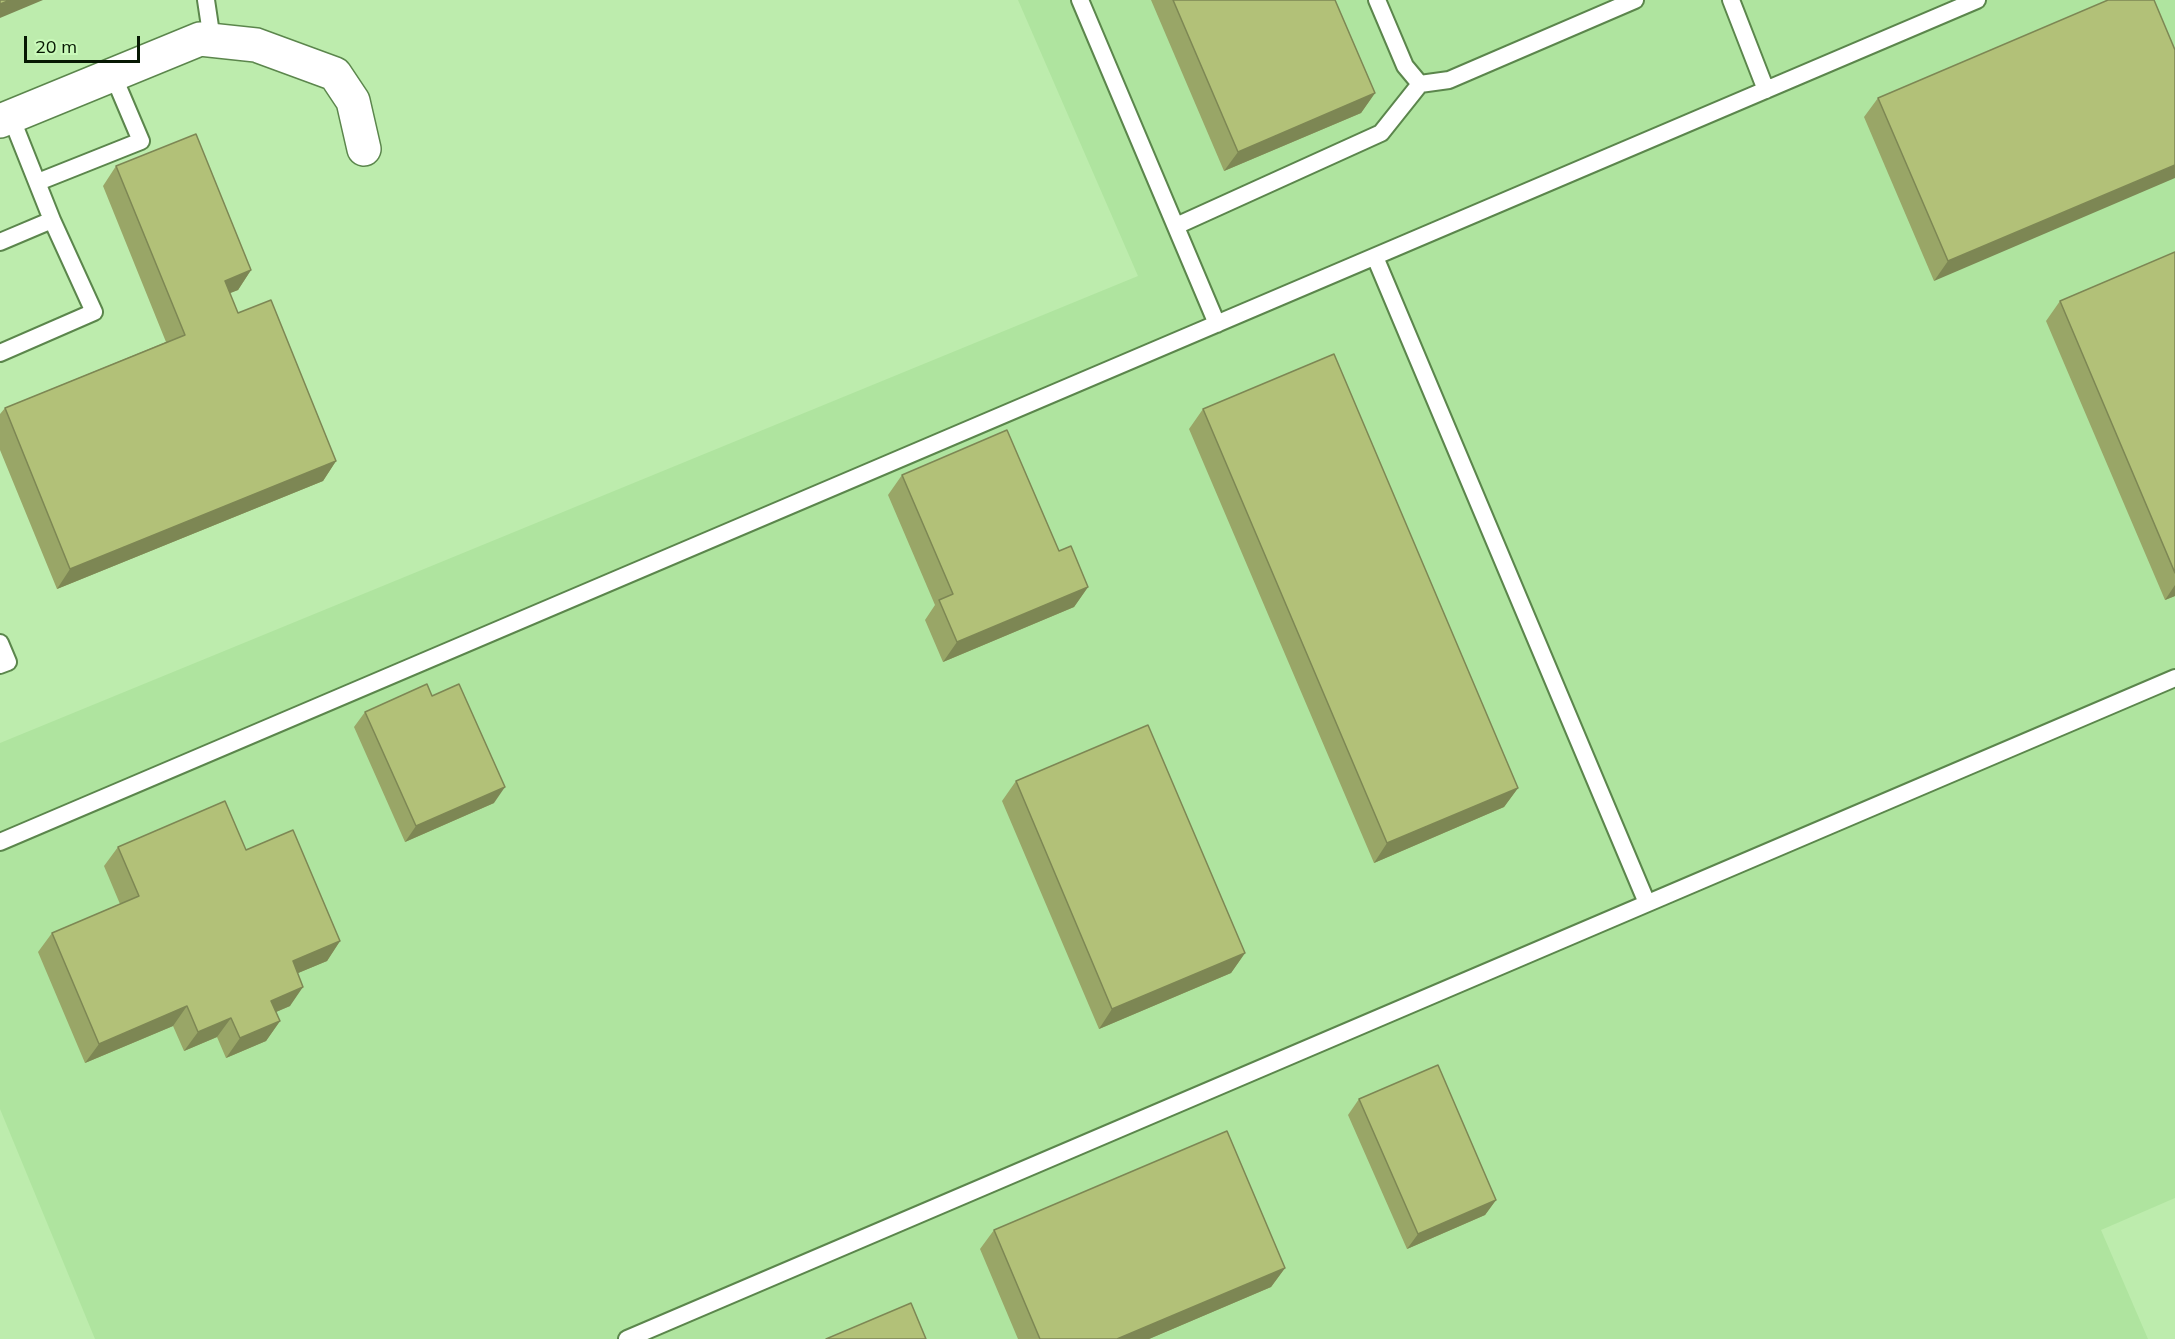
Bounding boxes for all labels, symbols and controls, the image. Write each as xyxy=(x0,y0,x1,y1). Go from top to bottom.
scale bar xyxy=(27,24,142,62)
text: 20 m xyxy=(35,35,77,58)

